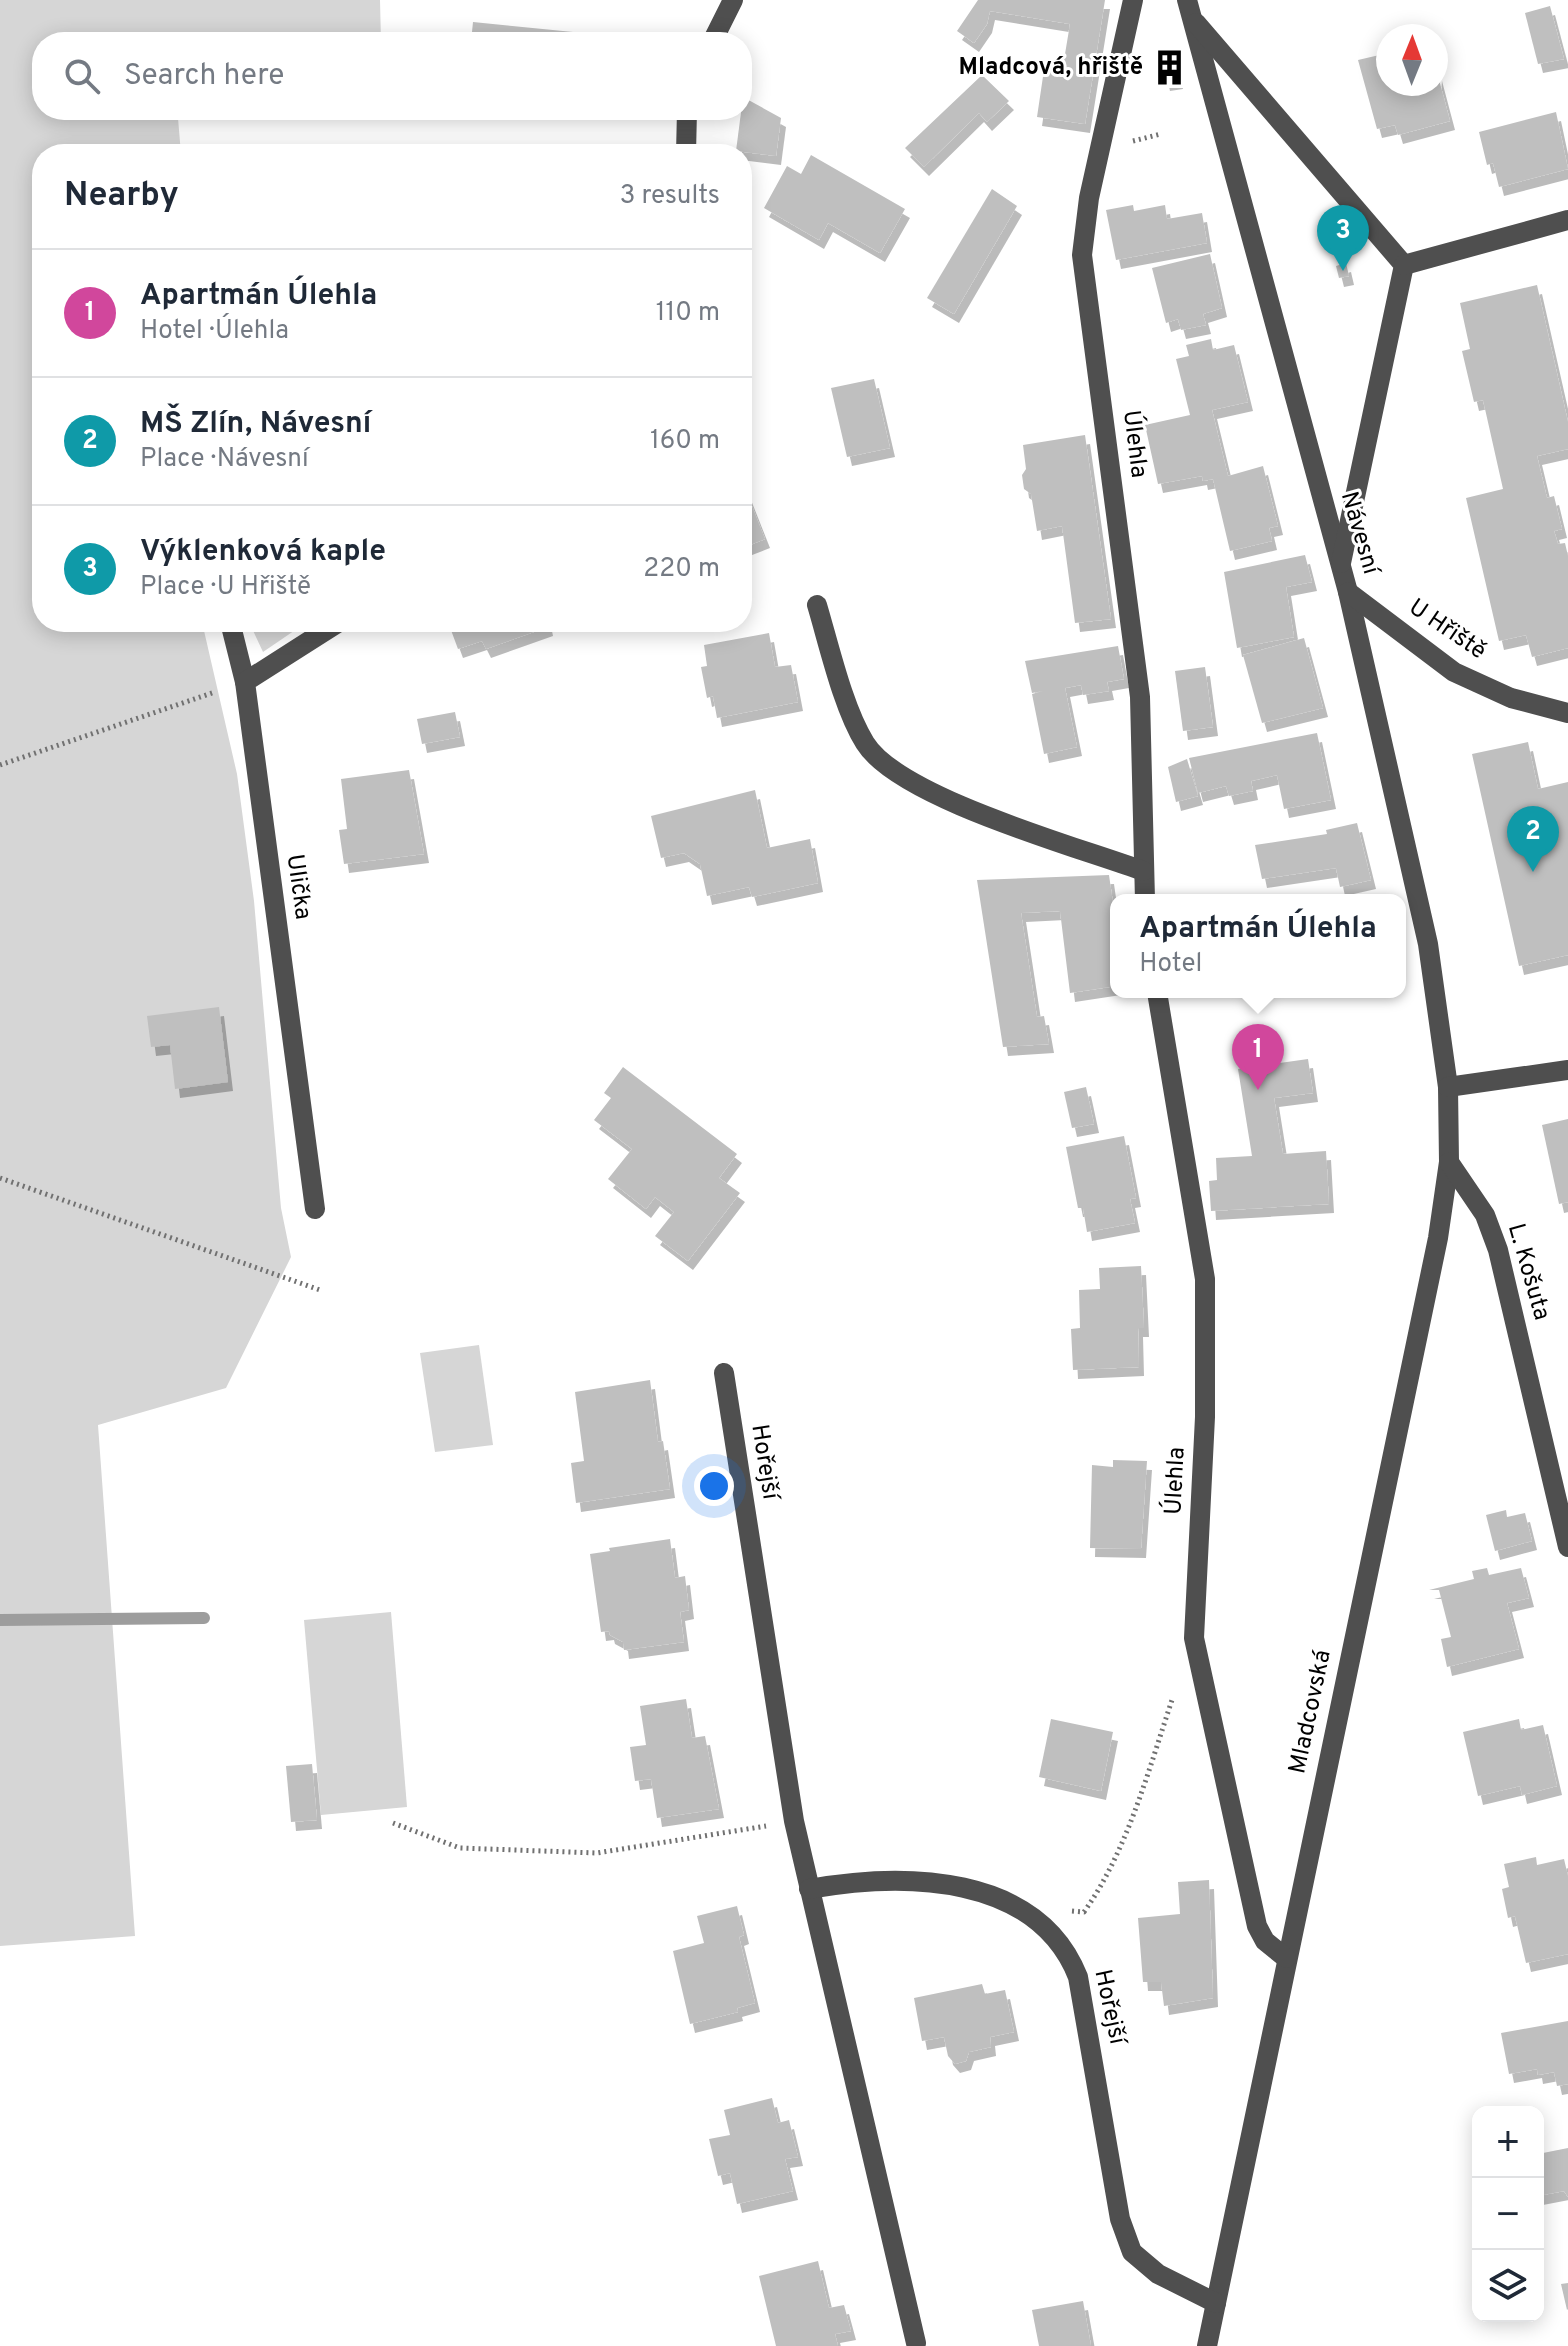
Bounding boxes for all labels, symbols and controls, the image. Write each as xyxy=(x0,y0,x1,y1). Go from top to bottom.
north arrow xyxy=(1376,24,1448,96)
search box xyxy=(32,32,752,120)
building icon: Mladcová, hřiště xyxy=(1150,49,1188,87)
place label: Mladcová, hřiště xyxy=(959,53,1143,83)
icon: search xyxy=(60,54,104,98)
text: Search here xyxy=(124,58,284,95)
text: Nearby xyxy=(64,175,179,218)
text: 3 results xyxy=(620,180,720,213)
pin: 3 xyxy=(1317,205,1369,271)
text: Apartmán Úlehla xyxy=(140,278,377,315)
text: 1 xyxy=(85,297,95,330)
text: 110 m xyxy=(656,297,720,330)
text: Hotel · Úlehla xyxy=(140,315,289,348)
text: MŠ Zlín, Návesní xyxy=(140,406,371,443)
street label: Úlehla xyxy=(1115,408,1155,480)
text: 2 xyxy=(82,425,98,458)
text: 160 m xyxy=(650,425,720,458)
text: Place · Návesní xyxy=(140,443,309,476)
street label: Návesní xyxy=(1333,488,1386,580)
text: Výklenková kaple xyxy=(140,534,386,571)
text: 3 xyxy=(82,553,98,586)
text: 220 m xyxy=(643,553,720,586)
text: Place · U Hřiště xyxy=(140,571,311,604)
street label: U Hřiště xyxy=(1402,593,1492,667)
pin: 2 xyxy=(1507,806,1559,872)
street label: Ulička xyxy=(279,852,317,922)
popup xyxy=(1110,894,1406,998)
text: Apartmán Úlehla xyxy=(1139,911,1377,948)
text: Hotel xyxy=(1139,948,1202,981)
pin: 1 xyxy=(1232,1024,1284,1090)
street label: L. Košuta xyxy=(1500,1220,1556,1324)
street label: Hořejší xyxy=(743,1422,785,1504)
street label: Úlehla xyxy=(1157,1446,1193,1516)
your location xyxy=(694,1466,734,1506)
street label: Mladcovská xyxy=(1283,1647,1339,1777)
street label: Hořejší xyxy=(1086,1967,1132,2049)
map controls xyxy=(1472,2106,1544,2322)
button: + xyxy=(1472,2106,1544,2178)
button: − xyxy=(1472,2178,1544,2250)
button: layers xyxy=(1472,2250,1544,2322)

